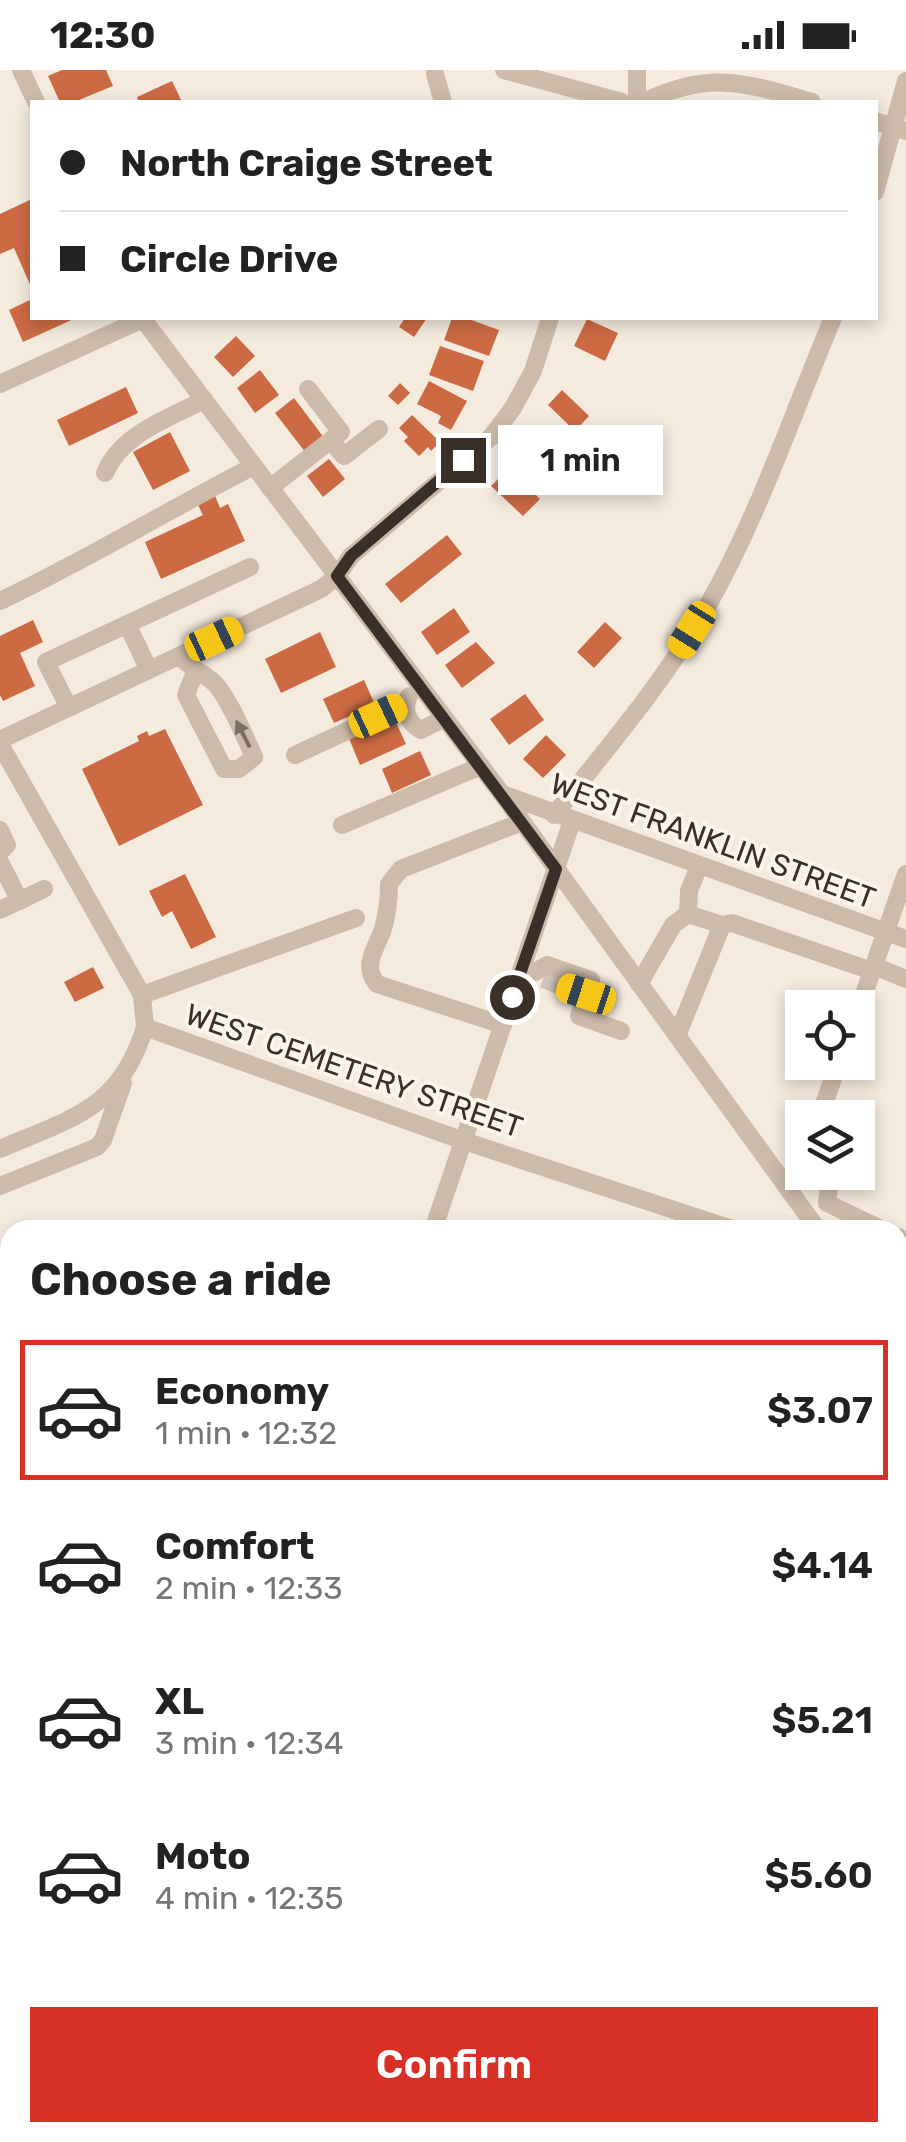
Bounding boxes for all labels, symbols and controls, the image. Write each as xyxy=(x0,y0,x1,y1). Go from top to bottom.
text: 12:30 xyxy=(50,12,156,58)
text: North Craige Street xyxy=(120,140,493,186)
text: Circle Drive xyxy=(120,236,338,282)
callout: 1 min xyxy=(498,425,663,495)
route end xyxy=(441,438,486,483)
text: 1 min xyxy=(540,441,621,479)
car xyxy=(663,597,721,663)
car xyxy=(180,613,248,665)
car xyxy=(344,690,412,742)
one-way arrow xyxy=(235,719,252,748)
street label: WEST FRANKLIN STREET xyxy=(546,765,880,917)
car xyxy=(553,970,619,1018)
route start xyxy=(490,975,535,1020)
map controls xyxy=(785,990,875,1190)
button: locate xyxy=(785,990,875,1080)
street label: WEST CEMETERY STREET xyxy=(181,996,527,1146)
button: layers xyxy=(785,1100,875,1190)
text: Choose a ride xyxy=(30,1253,332,1306)
icon: car xyxy=(35,1365,125,1455)
text: Economy xyxy=(155,1368,329,1414)
text: $3.07 xyxy=(767,1387,873,1433)
text: 1 min · 12:32 xyxy=(155,1414,337,1452)
icon: car xyxy=(35,1520,125,1610)
text: Comfort xyxy=(155,1523,314,1569)
text: $4.14 xyxy=(772,1542,873,1588)
text: 2 min · 12:33 xyxy=(155,1569,343,1607)
icon: car xyxy=(35,1675,125,1765)
text: XL xyxy=(155,1678,204,1724)
text: $5.21 xyxy=(772,1697,873,1743)
text: 3 min · 12:34 xyxy=(155,1724,344,1762)
icon: car xyxy=(35,1830,125,1920)
text: Moto xyxy=(155,1833,251,1879)
text: $5.60 xyxy=(764,1852,873,1898)
text: 4 min · 12:35 xyxy=(155,1879,343,1917)
button: Confirm xyxy=(30,2007,878,2122)

